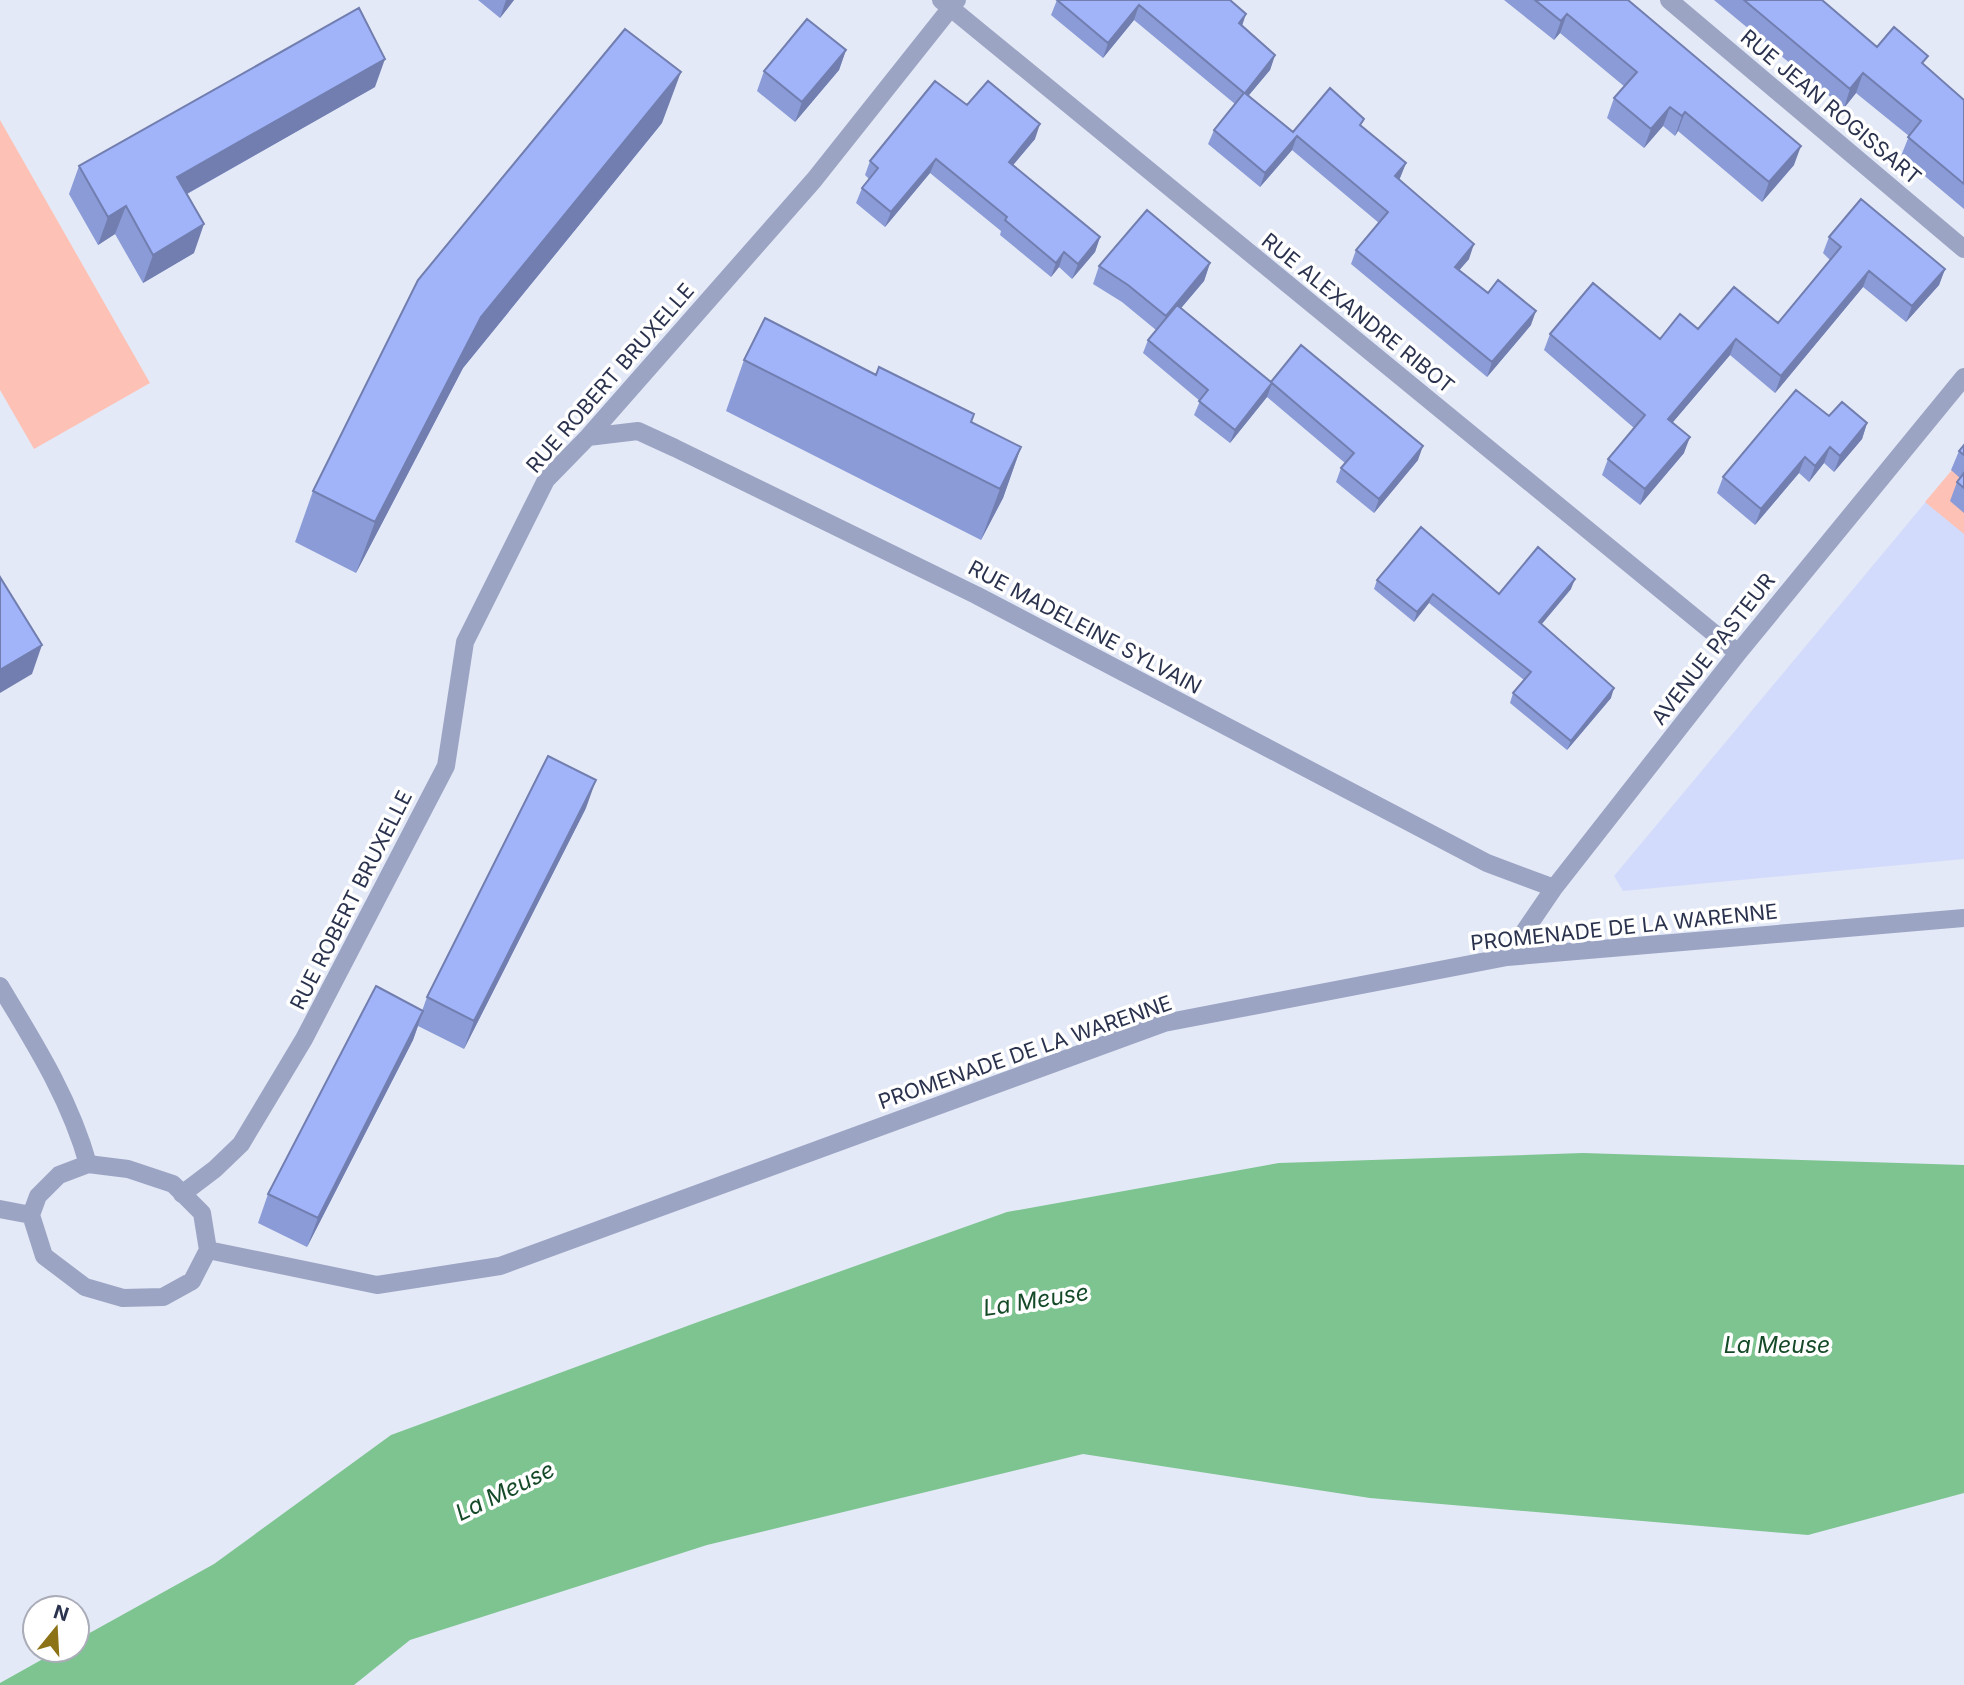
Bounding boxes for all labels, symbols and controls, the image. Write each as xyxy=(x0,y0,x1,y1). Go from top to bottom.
street label: RUE JEAN ROGISSART xyxy=(1736,24,1926,190)
street label: RUE ALEXANDRE RIBOT xyxy=(1257,228,1459,398)
street label: RUE ROBERT BRUXELLE xyxy=(521,278,699,478)
street label: RUE MADELEINE SYLVAIN xyxy=(964,555,1206,699)
street label: AVENUE PASTEUR xyxy=(1646,568,1780,730)
street label: RUE ROBERT BRUXELLE xyxy=(285,786,417,1014)
street label: PROMENADE DE LA WARENNE xyxy=(1469,898,1779,956)
street label: PROMENADE DE LA WARENNE xyxy=(875,990,1175,1114)
water label: La Meuse xyxy=(981,1278,1091,1322)
water label: La Meuse xyxy=(1724,1331,1830,1359)
water label: La Meuse xyxy=(451,1455,559,1527)
north arrow xyxy=(21,1594,91,1664)
text: N xyxy=(51,1600,72,1626)

